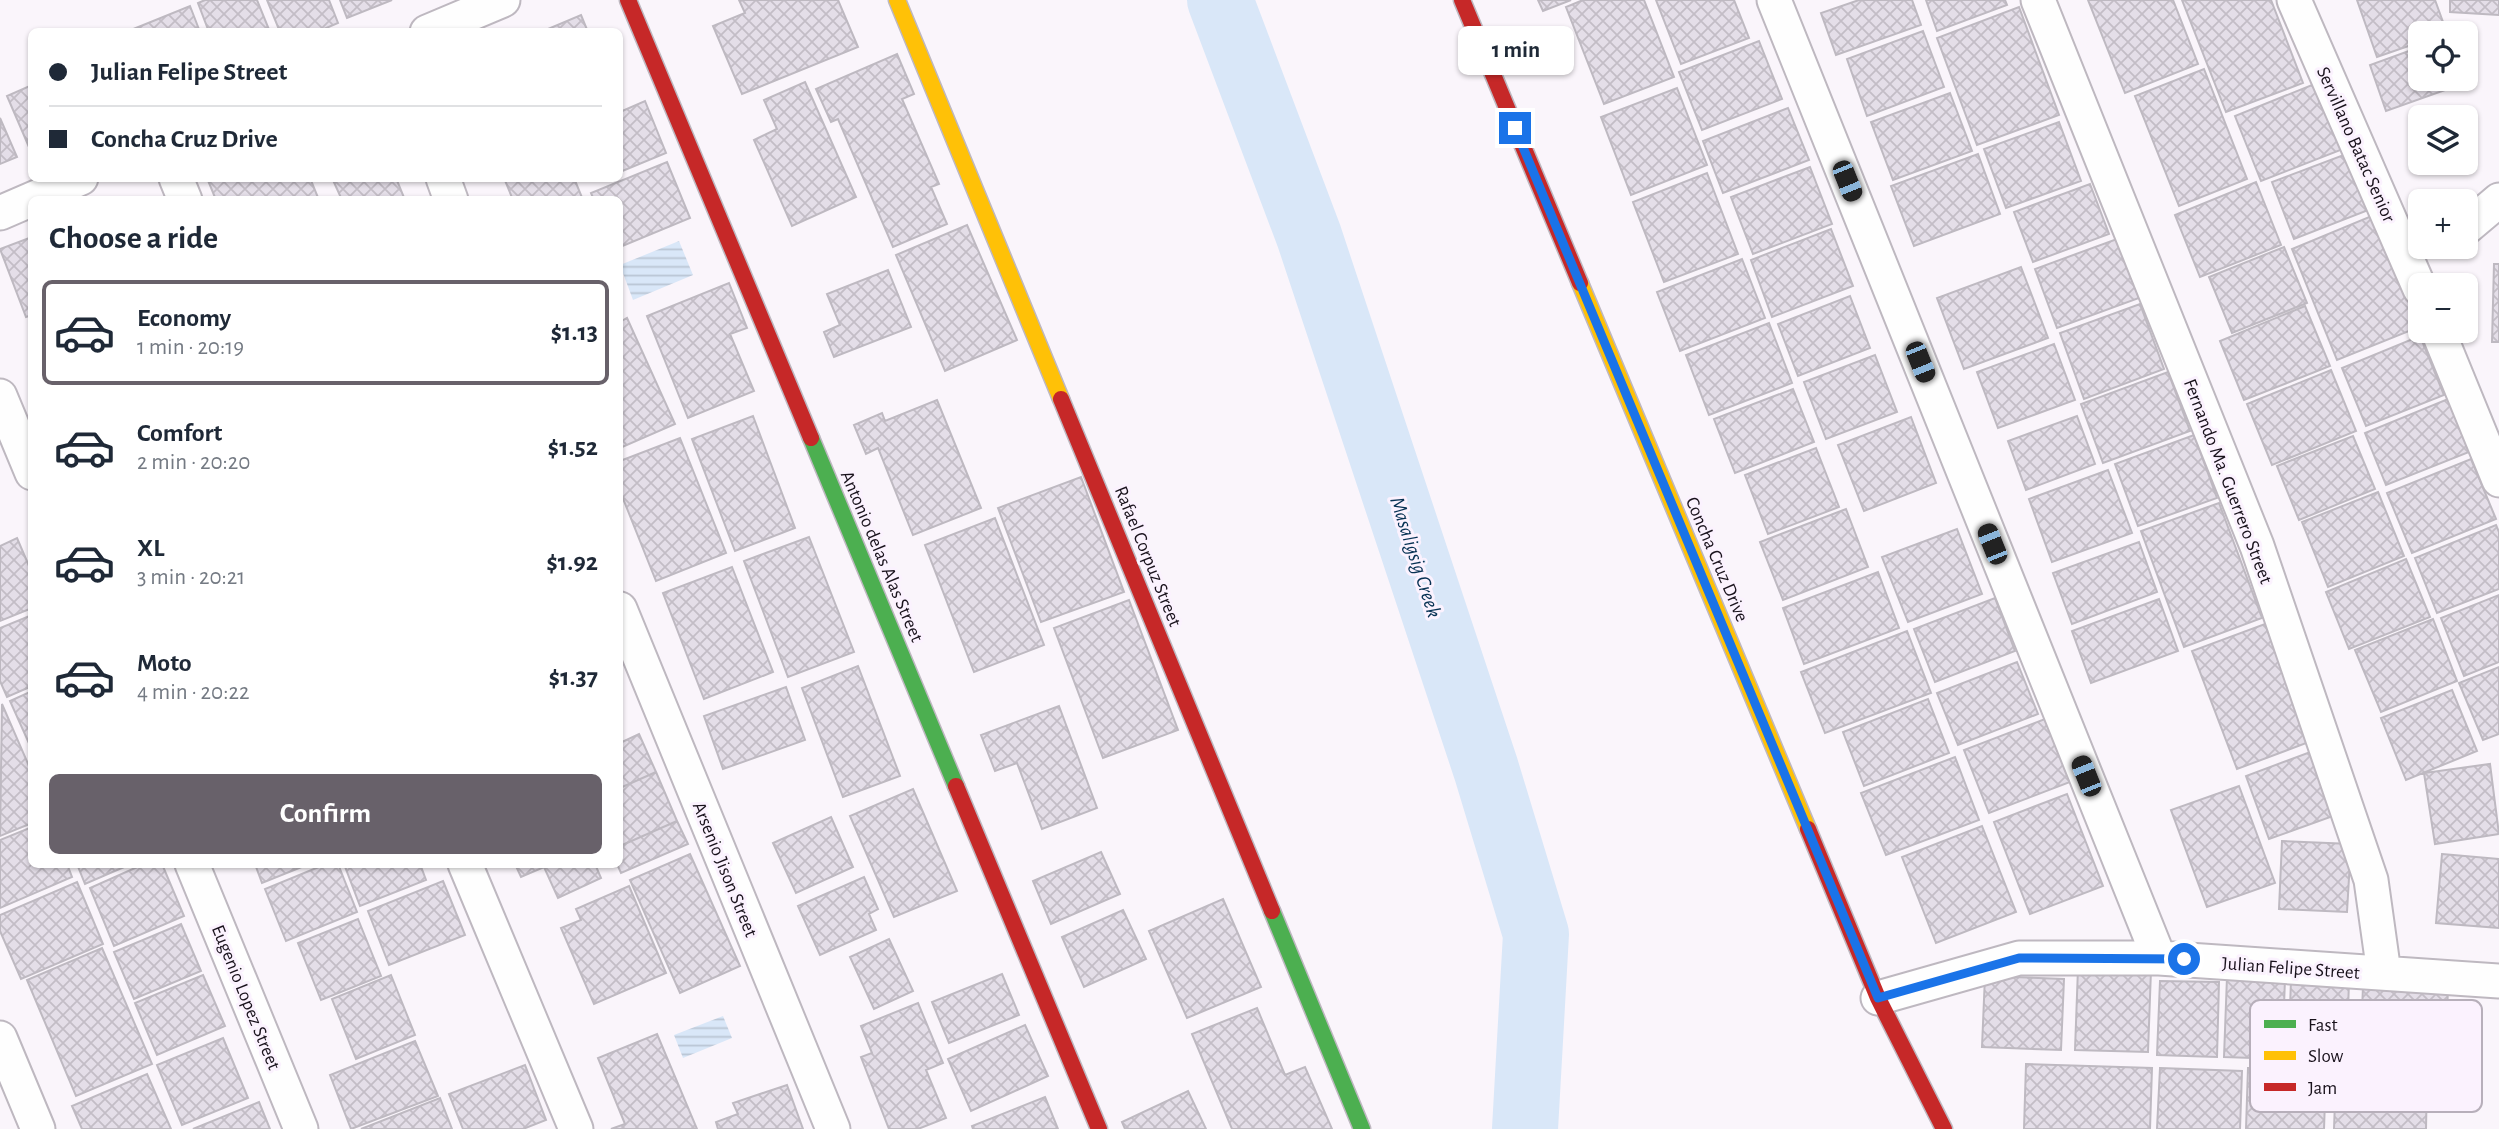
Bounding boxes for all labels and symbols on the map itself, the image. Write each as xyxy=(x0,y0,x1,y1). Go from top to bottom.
callout: 1 min xyxy=(1457,26,1573,76)
street label: Servillano Batac Senior xyxy=(2313,64,2398,225)
route end xyxy=(1499,112,1531,144)
car xyxy=(1830,158,1865,204)
car xyxy=(1903,339,1938,385)
street label: Fernando Ma. Guerrero Street xyxy=(2180,376,2275,587)
street label: Antonio delas Alas Street xyxy=(837,468,926,645)
street label: Rafael Corpuz Street xyxy=(1111,484,1184,629)
water label: Masaligsig Creek xyxy=(1386,494,1445,620)
street label: Concha Cruz Drive xyxy=(1682,494,1751,625)
car xyxy=(1975,521,2010,567)
car xyxy=(2069,753,2104,799)
street label: Arsenio Jison Street xyxy=(689,799,760,940)
street label: Eugenio Lopez Street xyxy=(208,922,283,1073)
route start xyxy=(2168,943,2200,975)
street label: Julian Felipe Street xyxy=(2221,954,2360,983)
legend xyxy=(2250,1000,2482,1112)
text: Fast xyxy=(2308,1016,2338,1035)
text: Slow xyxy=(2308,1047,2344,1066)
text: Jam xyxy=(2308,1079,2337,1098)

